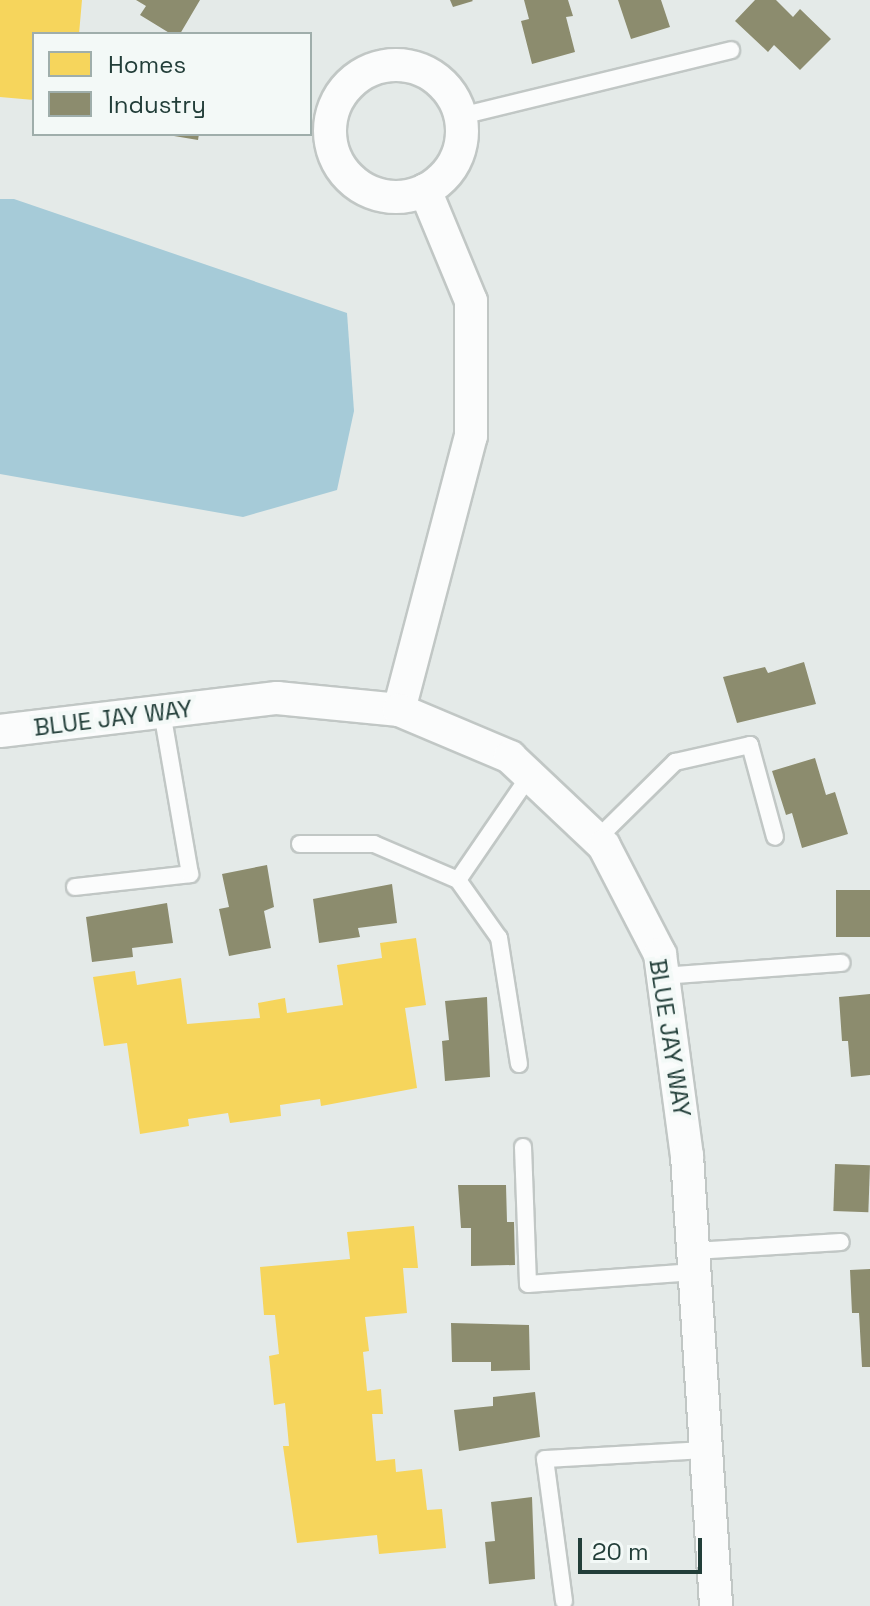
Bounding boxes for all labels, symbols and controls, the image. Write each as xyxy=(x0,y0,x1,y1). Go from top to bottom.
legend xyxy=(32,32,312,136)
text: Homes xyxy=(108,49,186,80)
text: Industry xyxy=(108,89,206,120)
street label: BLUE JAY WAY xyxy=(32,694,194,742)
street label: BLUE JAY WAY xyxy=(643,957,697,1119)
scale bar xyxy=(582,1522,706,1572)
text: 20 m xyxy=(592,1536,649,1567)

